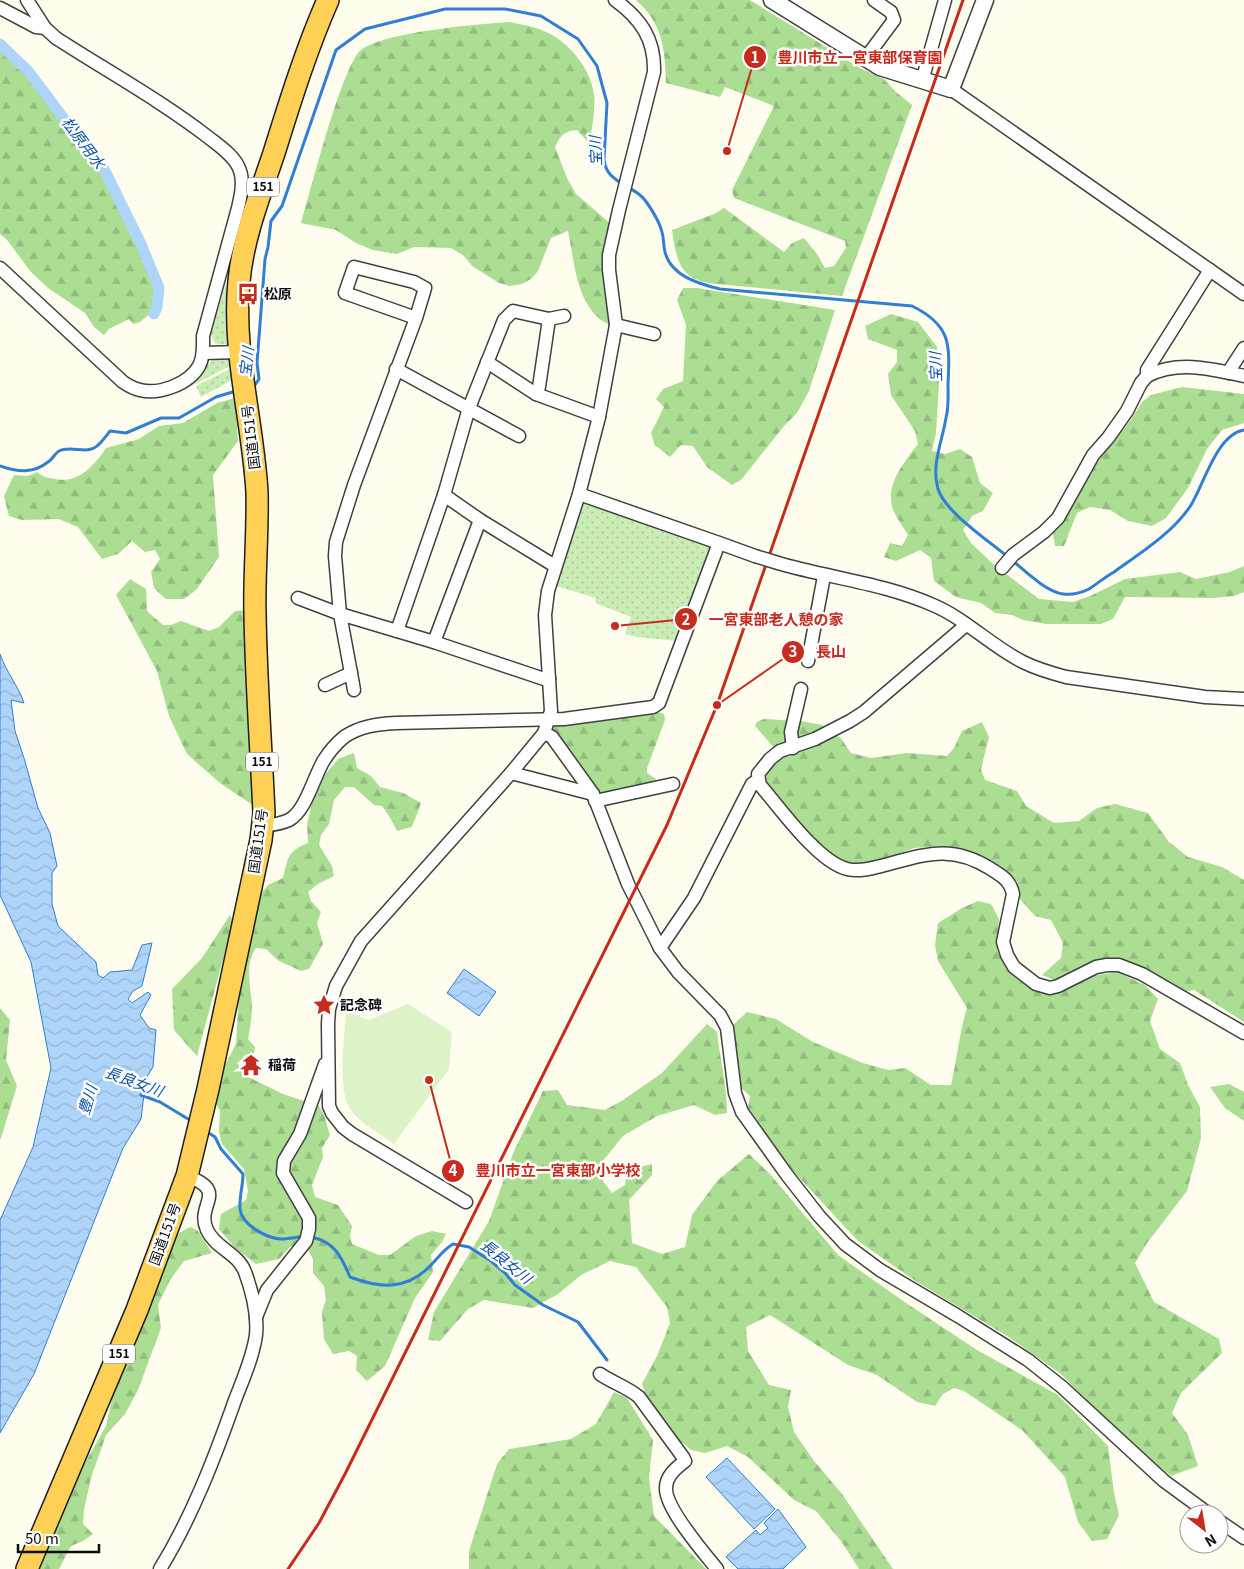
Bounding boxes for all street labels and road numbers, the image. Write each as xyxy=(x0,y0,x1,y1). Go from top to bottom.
road number: 151 xyxy=(247,178,279,196)
street label: 国道151号 xyxy=(236,403,264,471)
road number: 151 xyxy=(246,752,278,772)
street label: 国道151号 xyxy=(243,807,271,875)
street label: 国道151号 xyxy=(143,1200,185,1268)
road number: 151 xyxy=(103,1345,135,1364)

